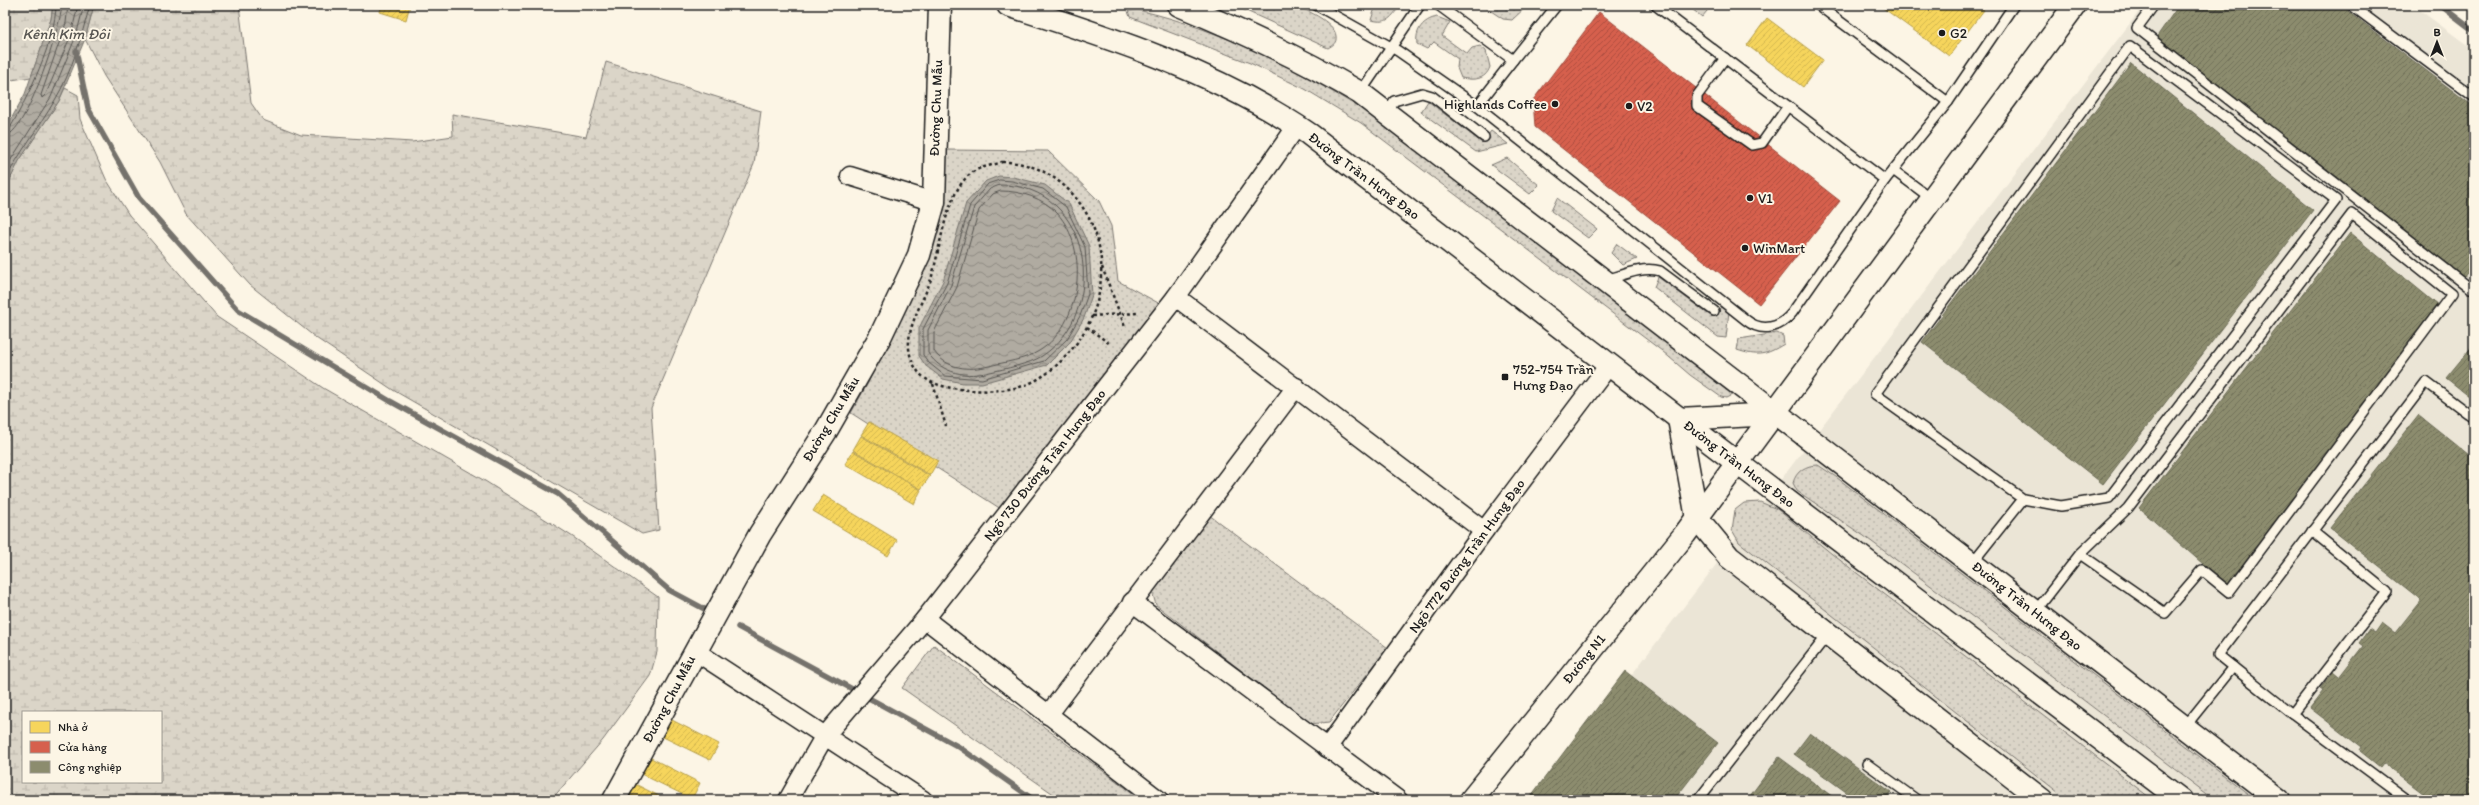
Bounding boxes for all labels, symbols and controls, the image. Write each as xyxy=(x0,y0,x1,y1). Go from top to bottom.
north arrow xyxy=(2417,22,2457,62)
water label: Kênh Kim Đôi xyxy=(22,25,112,43)
place label: G2 xyxy=(1950,25,1968,42)
text: B xyxy=(2433,26,2441,39)
marker: G2 xyxy=(1937,28,1947,38)
street label: Đường Chu Mẫu xyxy=(926,59,946,157)
place label: Highlands Coffee xyxy=(1444,96,1547,113)
place label: V2 xyxy=(1637,98,1653,115)
marker: Highlands Coffee xyxy=(1550,99,1560,109)
marker: V2 xyxy=(1624,101,1634,111)
street label: Đường Trần Hưng Đạo xyxy=(1305,129,1423,223)
place label: V1 xyxy=(1758,190,1773,207)
marker: V1 xyxy=(1745,193,1755,203)
place label: WinMart xyxy=(1753,240,1805,257)
marker: WinMart xyxy=(1740,243,1750,253)
place label: 752-754 Trần Hưng Đạo xyxy=(1513,361,1594,394)
marker: 752-754 Trần Hưng Đạo xyxy=(1500,372,1510,382)
street label: Đường Chu Mẫu xyxy=(799,373,863,465)
street label: Ngõ 730 Đường Trần Hưng Đạo xyxy=(980,386,1110,544)
street label: Đường Trần Hưng Đạo xyxy=(1680,417,1798,511)
street label: Ngõ 772 Đường Trần Hưng Đạo xyxy=(1405,476,1529,636)
street label: Đường Trần Hưng Đạo xyxy=(1969,558,2085,654)
street label: Đường N1 xyxy=(1559,630,1610,687)
street label: Đường Chu Mẫu xyxy=(639,652,699,746)
legend xyxy=(22,711,162,783)
text: Nhà ở xyxy=(58,720,89,734)
text: Cửa hàng xyxy=(58,740,108,754)
text: Công nghiệp xyxy=(58,760,122,774)

